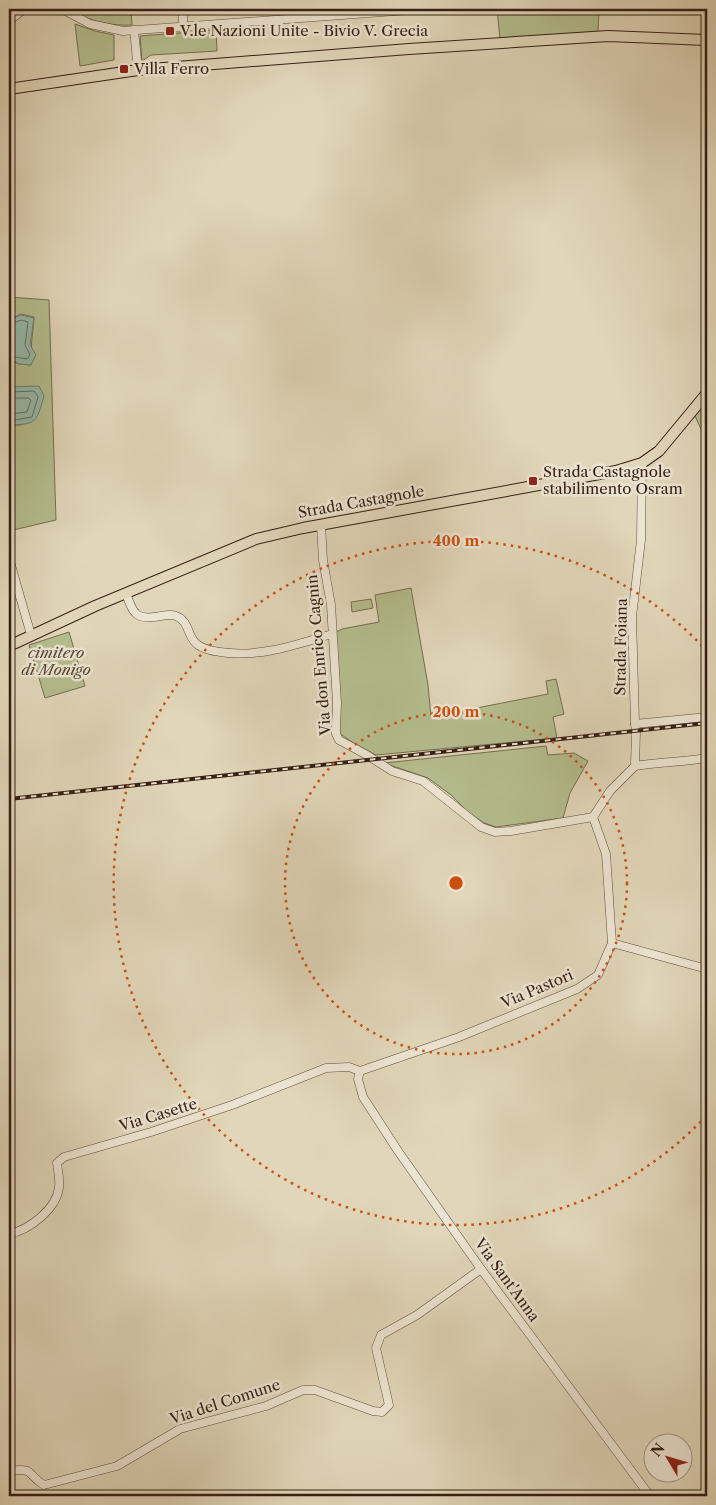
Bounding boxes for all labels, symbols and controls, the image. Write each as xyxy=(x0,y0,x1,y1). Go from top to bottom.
place label: V.le Nazioni Unite - Bivio V. Grecia xyxy=(179,21,428,40)
marker: V.le Nazioni Unite - Bivio V. Grecia xyxy=(164,25,176,37)
place label: Villa Ferro xyxy=(133,59,209,78)
marker: Villa Ferro xyxy=(118,63,130,75)
place label: Strada Castagnole stabilimento Osram xyxy=(543,462,683,498)
marker: Strada Castagnole stabilimento Osram xyxy=(527,475,539,487)
street label: Strada Castagnole xyxy=(296,481,425,522)
text: 400 m xyxy=(433,531,479,550)
street label: Via don Enrico Cagnin xyxy=(302,573,335,737)
street label: Strada Foiana xyxy=(610,598,631,696)
park label: cimitero di Monigo xyxy=(21,643,91,679)
text: 200 m xyxy=(433,702,479,721)
centre of rings xyxy=(447,874,465,892)
street label: Via Pastori xyxy=(497,965,576,1013)
street label: Via Casette xyxy=(116,1094,199,1136)
street label: Via Sant'Anna xyxy=(470,1233,544,1325)
street label: Via del Comune xyxy=(166,1375,282,1429)
north arrow xyxy=(644,1432,694,1482)
text: N xyxy=(647,1440,669,1460)

